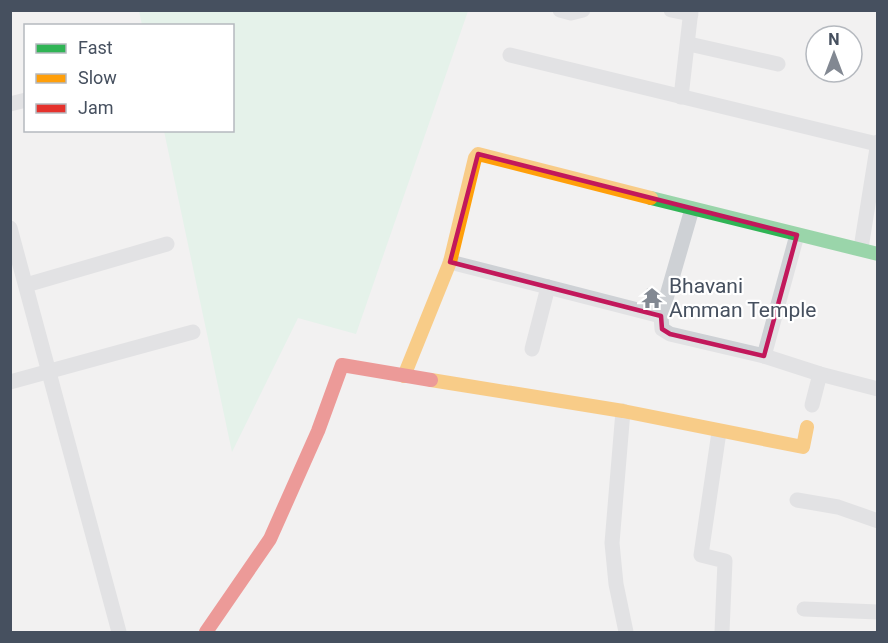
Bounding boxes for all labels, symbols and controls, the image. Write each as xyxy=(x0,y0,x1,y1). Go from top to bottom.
legend xyxy=(24,24,234,132)
north arrow xyxy=(804,24,864,84)
text: N xyxy=(828,30,840,49)
text: Fast xyxy=(78,37,113,58)
text: Slow xyxy=(78,67,117,88)
text: Jam xyxy=(78,97,114,118)
place label: Bhavani Amman Temple xyxy=(669,274,816,322)
temple icon: Bhavani Amman Temple xyxy=(640,286,664,310)

